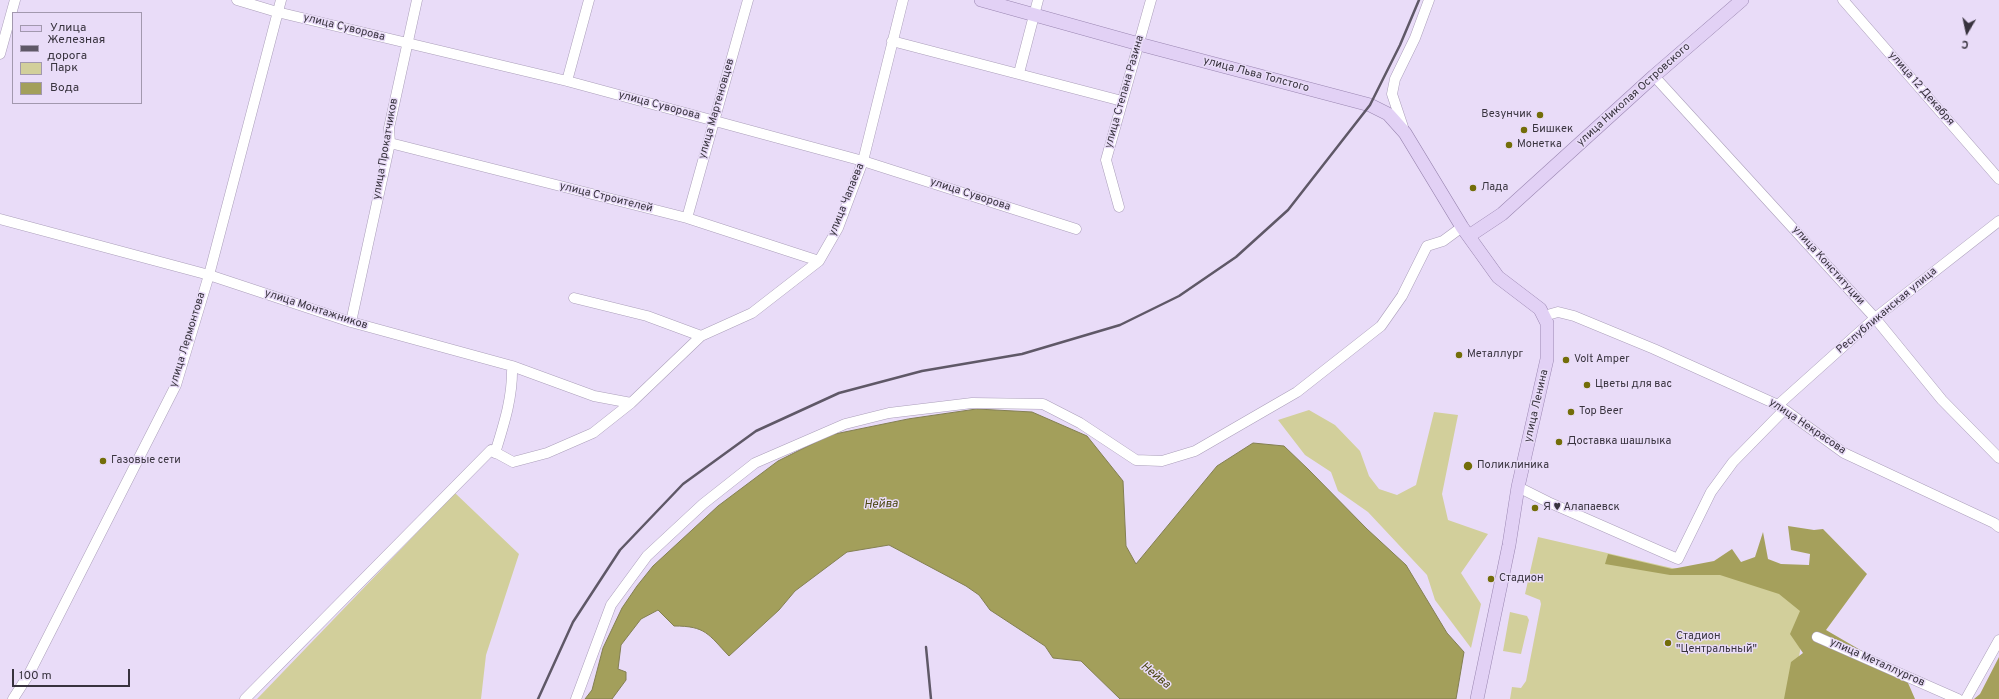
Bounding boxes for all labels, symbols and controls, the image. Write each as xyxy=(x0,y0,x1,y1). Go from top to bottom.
street label: улица Суворова xyxy=(302,11,386,45)
legend xyxy=(12,12,142,104)
north arrow xyxy=(1947,12,1987,52)
text: Улица xyxy=(50,20,86,36)
text: Железная дорога xyxy=(47,32,105,64)
street label: улица Степана Разина xyxy=(1103,34,1147,150)
text: С xyxy=(1961,36,1970,51)
street label: улица Николая Островского xyxy=(1575,41,1693,149)
street label: улица 12 Декабря xyxy=(1885,49,1957,129)
street label: улица Льва Толстого xyxy=(1202,54,1310,96)
street label: улица Мартеновцев xyxy=(696,57,738,161)
text: Парк xyxy=(50,60,78,76)
text: Вода xyxy=(50,80,79,96)
street label: улица Суворова xyxy=(617,89,701,123)
street label: улица Прокатчиков xyxy=(371,97,401,201)
place label: Везунчик xyxy=(1481,108,1532,122)
marker: Везунчик xyxy=(1535,110,1545,120)
place label: Бишкек xyxy=(1532,123,1573,137)
marker: Бишкек xyxy=(1519,125,1529,135)
place label: Монетка xyxy=(1517,138,1562,152)
marker: Монетка xyxy=(1504,140,1514,150)
street label: улица Чапаева xyxy=(826,162,868,238)
street label: улица Суворова xyxy=(928,176,1012,214)
street label: улица Строителей xyxy=(558,180,654,216)
place label: Лада xyxy=(1481,181,1508,195)
marker: Лада xyxy=(1468,183,1478,193)
street label: улица Конституции xyxy=(1789,224,1867,308)
street label: Республиканская улица xyxy=(1834,265,1940,357)
street label: улица Монтажников xyxy=(263,287,369,333)
street label: улица Лермонтова xyxy=(167,291,209,389)
place label: Металлург xyxy=(1467,348,1523,362)
marker: Металлург xyxy=(1454,350,1464,360)
place label: Volt Amper xyxy=(1574,353,1630,367)
marker: Volt Amper xyxy=(1561,355,1571,365)
street label: улица Ленина xyxy=(1522,368,1552,444)
place label: Цветы для вас xyxy=(1595,378,1672,392)
marker: Цветы для вас xyxy=(1582,380,1592,390)
street label: улица Некрасова xyxy=(1766,396,1848,458)
place label: Top Beer xyxy=(1579,405,1623,419)
marker: Top Beer xyxy=(1566,407,1576,417)
place label: Доставка шашлыка xyxy=(1567,435,1671,449)
marker: Доставка шашлыка xyxy=(1554,437,1564,447)
place label: Газовые сети xyxy=(111,454,181,468)
marker: Газовые сети xyxy=(98,456,108,466)
place label: Поликлиника xyxy=(1477,459,1549,473)
marker: Поликлиника xyxy=(1462,460,1474,472)
water label: Нейва xyxy=(864,497,898,513)
place label: Я ♥ Алапаевск xyxy=(1543,501,1620,515)
marker: Я ♥ Алапаевск xyxy=(1530,503,1540,513)
place label: Стадион xyxy=(1499,572,1544,586)
marker: Стадион xyxy=(1486,574,1496,584)
place label: Стадион "Центральный" xyxy=(1676,630,1757,656)
street label: улица Металлургов xyxy=(1827,636,1927,690)
marker: Стадион "Центральный" xyxy=(1663,638,1673,648)
water label: Нейва xyxy=(1137,660,1173,692)
scale bar xyxy=(14,661,132,687)
text: 100 m xyxy=(19,668,52,684)

